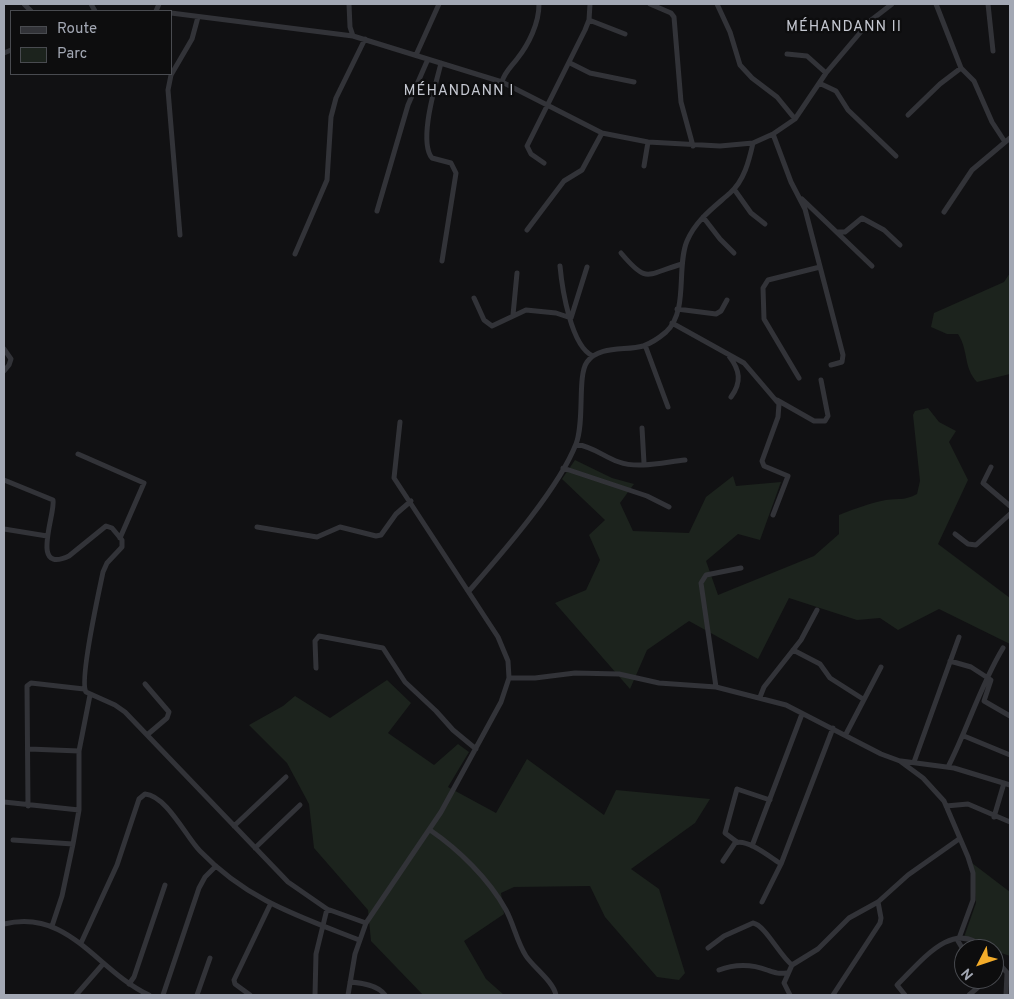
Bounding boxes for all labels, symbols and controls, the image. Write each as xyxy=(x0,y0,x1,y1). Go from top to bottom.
legend xyxy=(10,10,172,75)
district label: MÉHANDANN II xyxy=(784,19,904,37)
text: Route xyxy=(57,20,97,39)
text: Parc xyxy=(57,45,87,64)
district label: MÉHANDANN I xyxy=(402,83,516,101)
north arrow xyxy=(954,939,1004,989)
text: N xyxy=(958,964,978,983)

